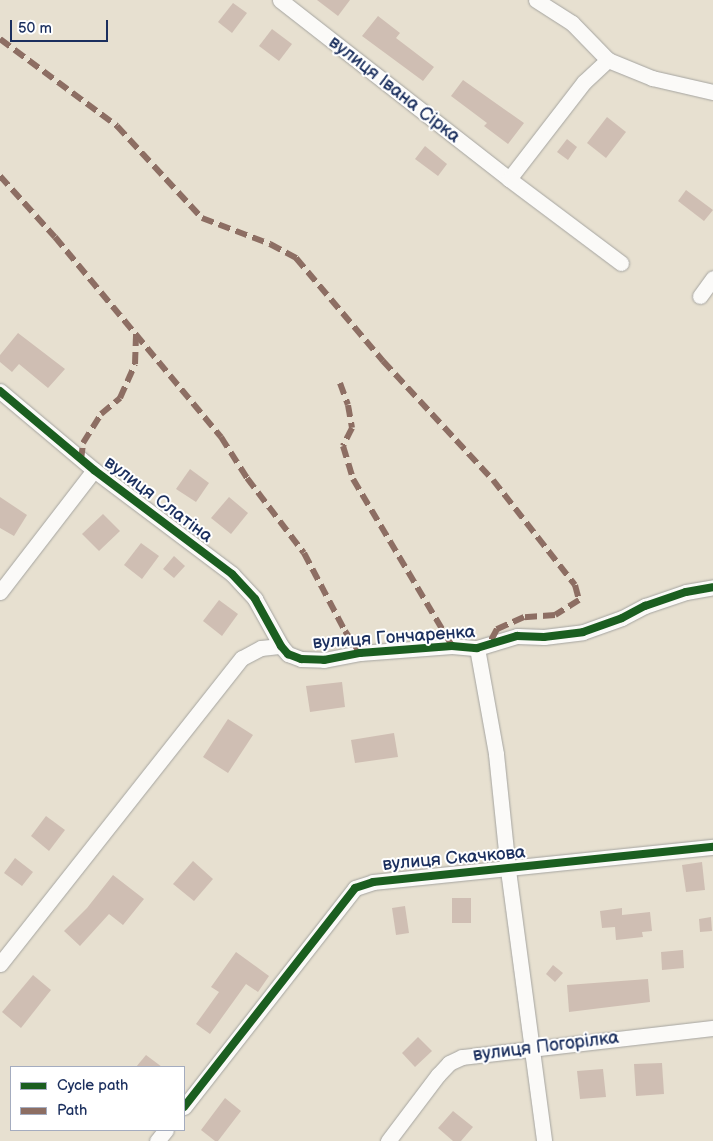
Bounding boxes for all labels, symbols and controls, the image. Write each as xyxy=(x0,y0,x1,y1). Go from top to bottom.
scale bar xyxy=(12,10,110,42)
text: 50 m xyxy=(18,19,52,38)
street label: вулиця Івана Сірка xyxy=(324,32,464,148)
street label: вулиця Слатіна xyxy=(100,452,216,548)
street label: вулиця Гончаренка xyxy=(312,622,476,654)
street label: вулиця Скачкова xyxy=(382,842,526,876)
street label: вулиця Погорілка xyxy=(472,1027,620,1067)
legend xyxy=(10,1066,185,1131)
text: Cycle path xyxy=(57,1076,128,1095)
text: Path xyxy=(57,1101,87,1120)

